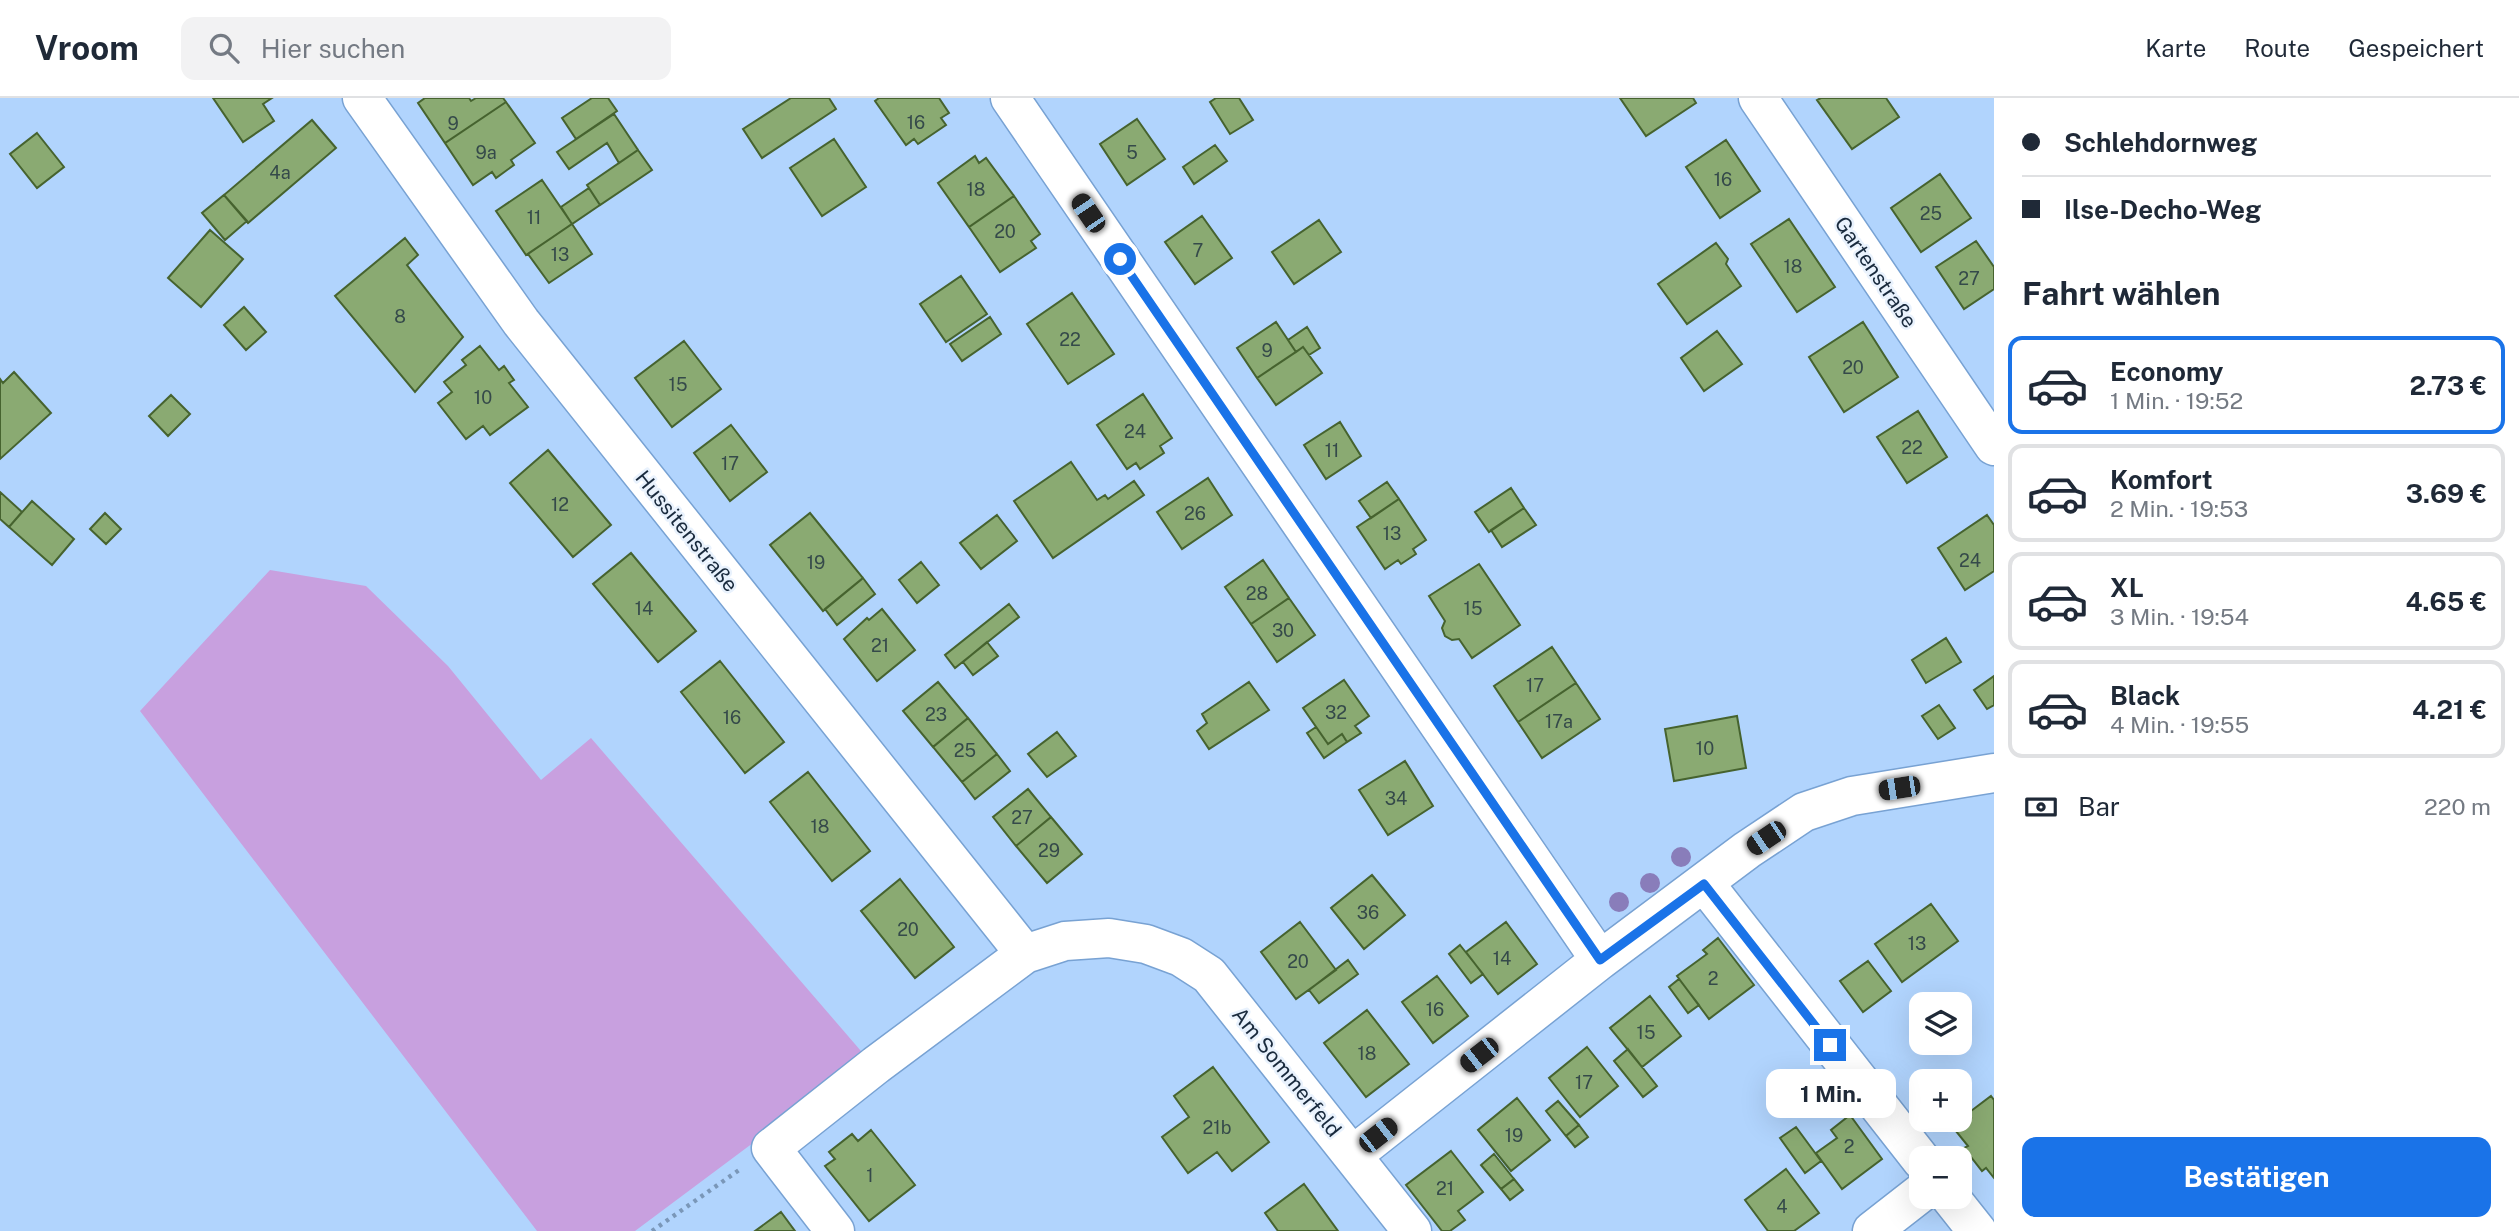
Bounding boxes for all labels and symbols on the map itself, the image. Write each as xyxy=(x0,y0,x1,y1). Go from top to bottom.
house number: 16 xyxy=(907,112,925,133)
house number: 9 xyxy=(447,113,459,134)
house number: 9a xyxy=(475,142,497,163)
house number: 5 xyxy=(1126,142,1138,163)
house number: 4a xyxy=(269,162,291,183)
house number: 16 xyxy=(1714,169,1732,190)
house number: 18 xyxy=(967,179,985,200)
car xyxy=(1068,190,1109,236)
house number: 25 xyxy=(1920,203,1942,224)
house number: 11 xyxy=(527,207,541,228)
street label: Gartenstraße xyxy=(1830,212,1922,332)
house number: 20 xyxy=(994,221,1016,242)
house number: 7 xyxy=(1193,240,1203,261)
route start xyxy=(1104,243,1136,275)
house number: 13 xyxy=(551,244,569,265)
house number: 18 xyxy=(1784,256,1802,277)
house number: 27 xyxy=(1958,268,1980,289)
house number: 8 xyxy=(394,306,406,327)
house number: 22 xyxy=(1059,329,1081,350)
house number: 9 xyxy=(1261,340,1273,361)
house number: 20 xyxy=(1842,357,1864,378)
house number: 15 xyxy=(669,374,687,395)
house number: 10 xyxy=(474,387,492,408)
house number: 24 xyxy=(1124,421,1146,442)
house number: 22 xyxy=(1901,437,1923,458)
house number: 11 xyxy=(1325,440,1339,461)
house number: 17 xyxy=(721,453,739,474)
street label: Hussitenstraße xyxy=(630,465,744,597)
house number: 12 xyxy=(551,494,569,515)
house number: 26 xyxy=(1184,503,1206,524)
house number: 13 xyxy=(1383,523,1401,544)
house number: 24 xyxy=(1959,550,1981,571)
house number: 19 xyxy=(807,552,825,573)
house number: 28 xyxy=(1246,583,1268,604)
house number: 14 xyxy=(635,598,653,619)
house number: 15 xyxy=(1464,598,1482,619)
house number: 30 xyxy=(1272,620,1294,641)
house number: 21 xyxy=(871,635,889,656)
house number: 17 xyxy=(1526,675,1544,696)
house number: 32 xyxy=(1325,702,1347,723)
house number: 23 xyxy=(925,704,947,725)
house number: 16 xyxy=(723,707,741,728)
house number: 17a xyxy=(1545,711,1573,732)
house number: 10 xyxy=(1696,738,1714,759)
house number: 25 xyxy=(954,740,976,761)
car xyxy=(1877,774,1922,802)
house number: 34 xyxy=(1385,788,1407,809)
house number: 27 xyxy=(1011,807,1033,828)
house number: 18 xyxy=(811,816,829,837)
car xyxy=(1743,818,1790,858)
house number: 29 xyxy=(1038,840,1060,861)
house number: 36 xyxy=(1357,902,1379,923)
house number: 20 xyxy=(897,919,919,940)
house number: 13 xyxy=(1908,933,1926,954)
house number: 14 xyxy=(1493,948,1511,969)
house number: 20 xyxy=(1287,951,1309,972)
house number: 2 xyxy=(1708,968,1718,989)
house number: 16 xyxy=(1426,999,1444,1020)
street label: Am Sommerfeld xyxy=(1227,1002,1347,1142)
house number: 15 xyxy=(1637,1022,1655,1043)
route end xyxy=(1814,1029,1846,1061)
car xyxy=(1456,1034,1503,1076)
house number: 18 xyxy=(1358,1043,1376,1064)
callout: 1 Min. xyxy=(1765,1070,1895,1118)
house number: 17 xyxy=(1575,1072,1593,1093)
car xyxy=(1355,1114,1402,1156)
house number: 21b xyxy=(1203,1117,1231,1138)
house number: 19 xyxy=(1505,1125,1523,1146)
house number: 2 xyxy=(1844,1136,1854,1157)
house number: 1 xyxy=(866,1165,874,1186)
house number: 21 xyxy=(1436,1178,1454,1199)
house number: 4 xyxy=(1776,1196,1788,1217)

